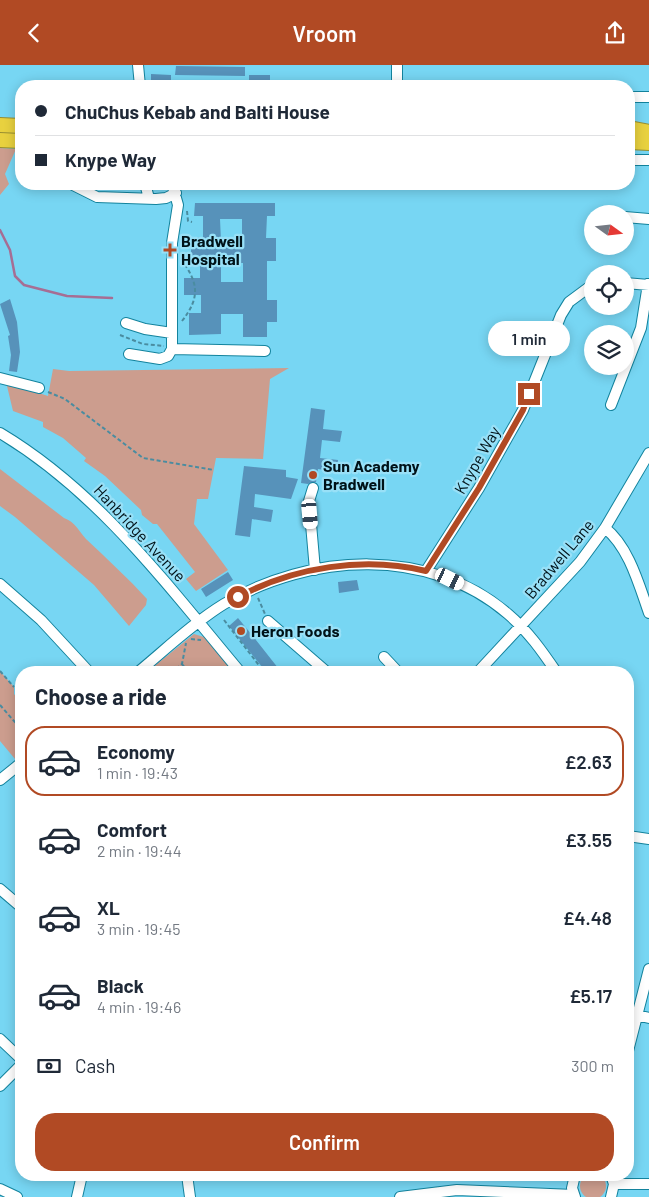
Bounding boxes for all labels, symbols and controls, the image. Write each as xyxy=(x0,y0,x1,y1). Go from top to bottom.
icon: back xyxy=(20,19,48,47)
icon: share xyxy=(601,19,629,47)
text: Vroom xyxy=(293,20,356,46)
text: ChuChus Kebab and Balti House xyxy=(65,100,330,123)
text: Knype Way xyxy=(65,148,156,171)
north arrow xyxy=(584,205,634,255)
map controls xyxy=(584,205,634,375)
place label: Bradwell Hospital xyxy=(181,231,243,268)
marker: Bradwell Hospital xyxy=(163,243,177,257)
button: locate xyxy=(584,265,634,315)
callout: 1 min xyxy=(488,321,570,357)
button: layers xyxy=(584,325,634,375)
text: 1 min xyxy=(512,329,546,348)
route end xyxy=(518,383,540,405)
street label: Knype Way xyxy=(450,422,504,497)
place label: Sun Academy Bradwell xyxy=(323,456,420,493)
marker: Sun Academy Bradwell xyxy=(307,469,319,481)
street label: Hanbridge Avenue xyxy=(91,480,190,585)
car xyxy=(301,498,318,530)
street label: Bradwell Lane xyxy=(520,515,597,602)
car xyxy=(433,566,466,592)
route start xyxy=(227,586,249,608)
place label: Heron Foods xyxy=(251,621,340,640)
marker: Heron Foods xyxy=(235,625,247,637)
text: Choose a ride xyxy=(35,683,167,709)
icon: car xyxy=(37,739,82,784)
text: Economy xyxy=(97,740,175,763)
text: £2.63 xyxy=(565,750,612,773)
text: 1 min · 19:43 xyxy=(97,763,178,782)
icon: car xyxy=(37,817,82,862)
text: Comfort xyxy=(97,818,167,841)
text: £3.55 xyxy=(565,828,612,851)
text: 2 min · 19:44 xyxy=(97,841,181,860)
icon: car xyxy=(37,895,82,940)
text: XL xyxy=(97,896,120,919)
text: £4.48 xyxy=(563,906,612,929)
text: 3 min · 19:45 xyxy=(97,919,181,938)
icon: car xyxy=(37,973,82,1018)
text: Black xyxy=(97,974,144,997)
text: £5.17 xyxy=(569,984,612,1007)
text: 4 min · 19:46 xyxy=(97,997,181,1016)
icon: cash xyxy=(35,1052,63,1080)
text: Cash xyxy=(75,1054,116,1077)
text: 300 m xyxy=(571,1056,614,1075)
button: Confirm xyxy=(35,1113,614,1171)

